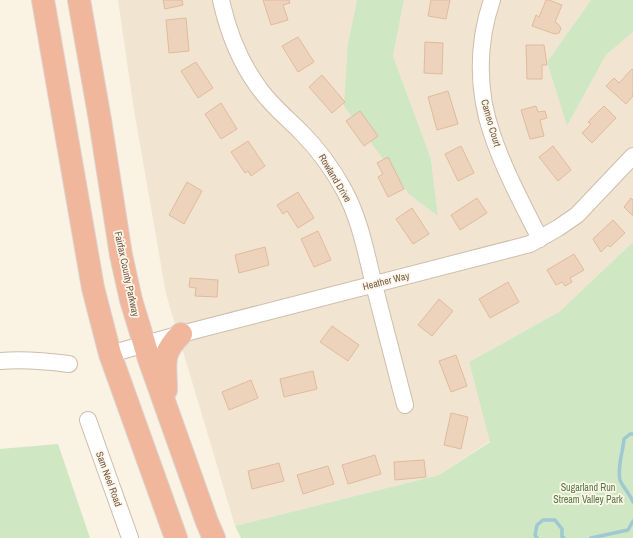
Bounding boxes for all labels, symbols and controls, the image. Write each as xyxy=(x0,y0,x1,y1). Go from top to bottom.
street label: Cameo Court xyxy=(478,98,504,149)
street label: Rowland Drive xyxy=(316,152,355,205)
street label: Fairfax County Parkway xyxy=(112,230,143,319)
street label: Heather Way xyxy=(361,269,412,293)
street label: Sam Neel Road xyxy=(93,450,125,508)
park label: Sugarland Run Stream Valley Park xyxy=(553,481,624,506)

